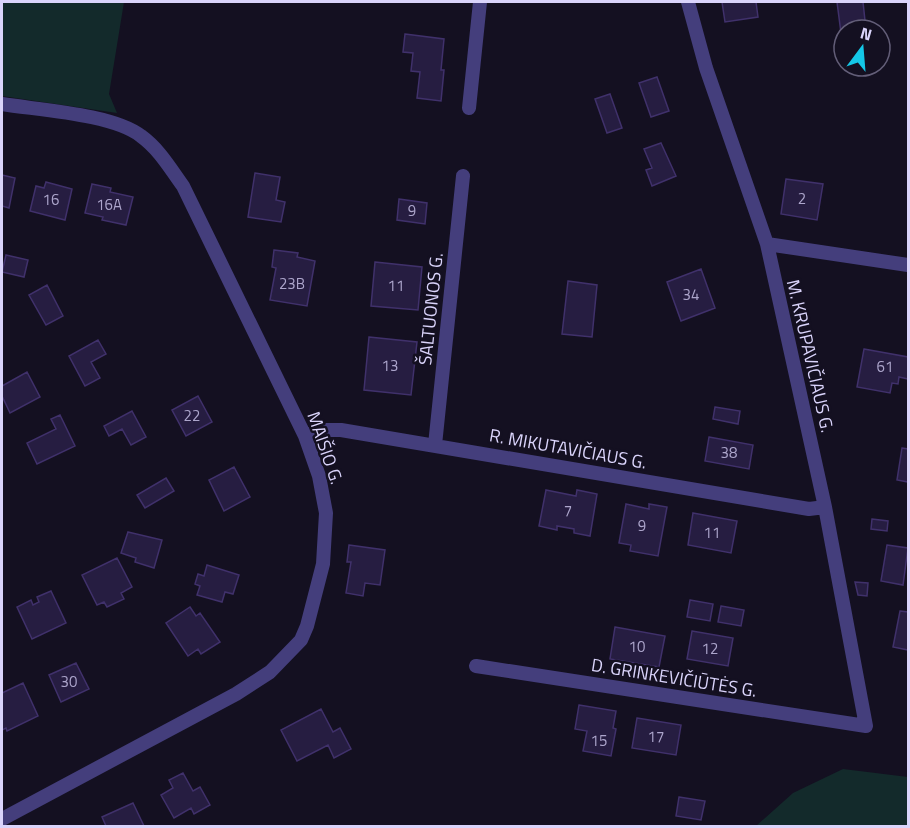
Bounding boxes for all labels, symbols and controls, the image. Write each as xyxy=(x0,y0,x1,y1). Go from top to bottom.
north arrow xyxy=(832,18,892,78)
text: N xyxy=(857,21,875,47)
house number: 2 xyxy=(798,187,806,210)
house number: 16 xyxy=(43,188,59,211)
house number: 16A xyxy=(96,193,122,216)
house number: 9 xyxy=(408,199,416,222)
street label: ŠALTUONOS G. xyxy=(411,251,450,367)
house number: 23B xyxy=(279,272,305,295)
house number: 11 xyxy=(388,274,404,297)
street label: M. KRUPAVIČIAUS G. xyxy=(780,277,841,435)
house number: 34 xyxy=(683,283,699,306)
house number: 13 xyxy=(382,354,398,377)
house number: 61 xyxy=(877,355,893,378)
house number: 22 xyxy=(184,404,200,427)
street label: MAIŠIO G. xyxy=(300,408,350,488)
street label: R. MIKUTAVIČIAUS G. xyxy=(487,421,649,476)
house number: 38 xyxy=(721,441,737,464)
house number: 7 xyxy=(564,499,572,522)
house number: 9 xyxy=(638,514,646,537)
house number: 11 xyxy=(704,521,720,544)
house number: 10 xyxy=(629,635,645,658)
house number: 12 xyxy=(702,637,718,660)
street label: D. GRINKEVIČIŪTĖS G. xyxy=(590,651,759,704)
house number: 30 xyxy=(61,670,77,693)
house number: 17 xyxy=(648,725,664,748)
house number: 15 xyxy=(591,729,607,752)

